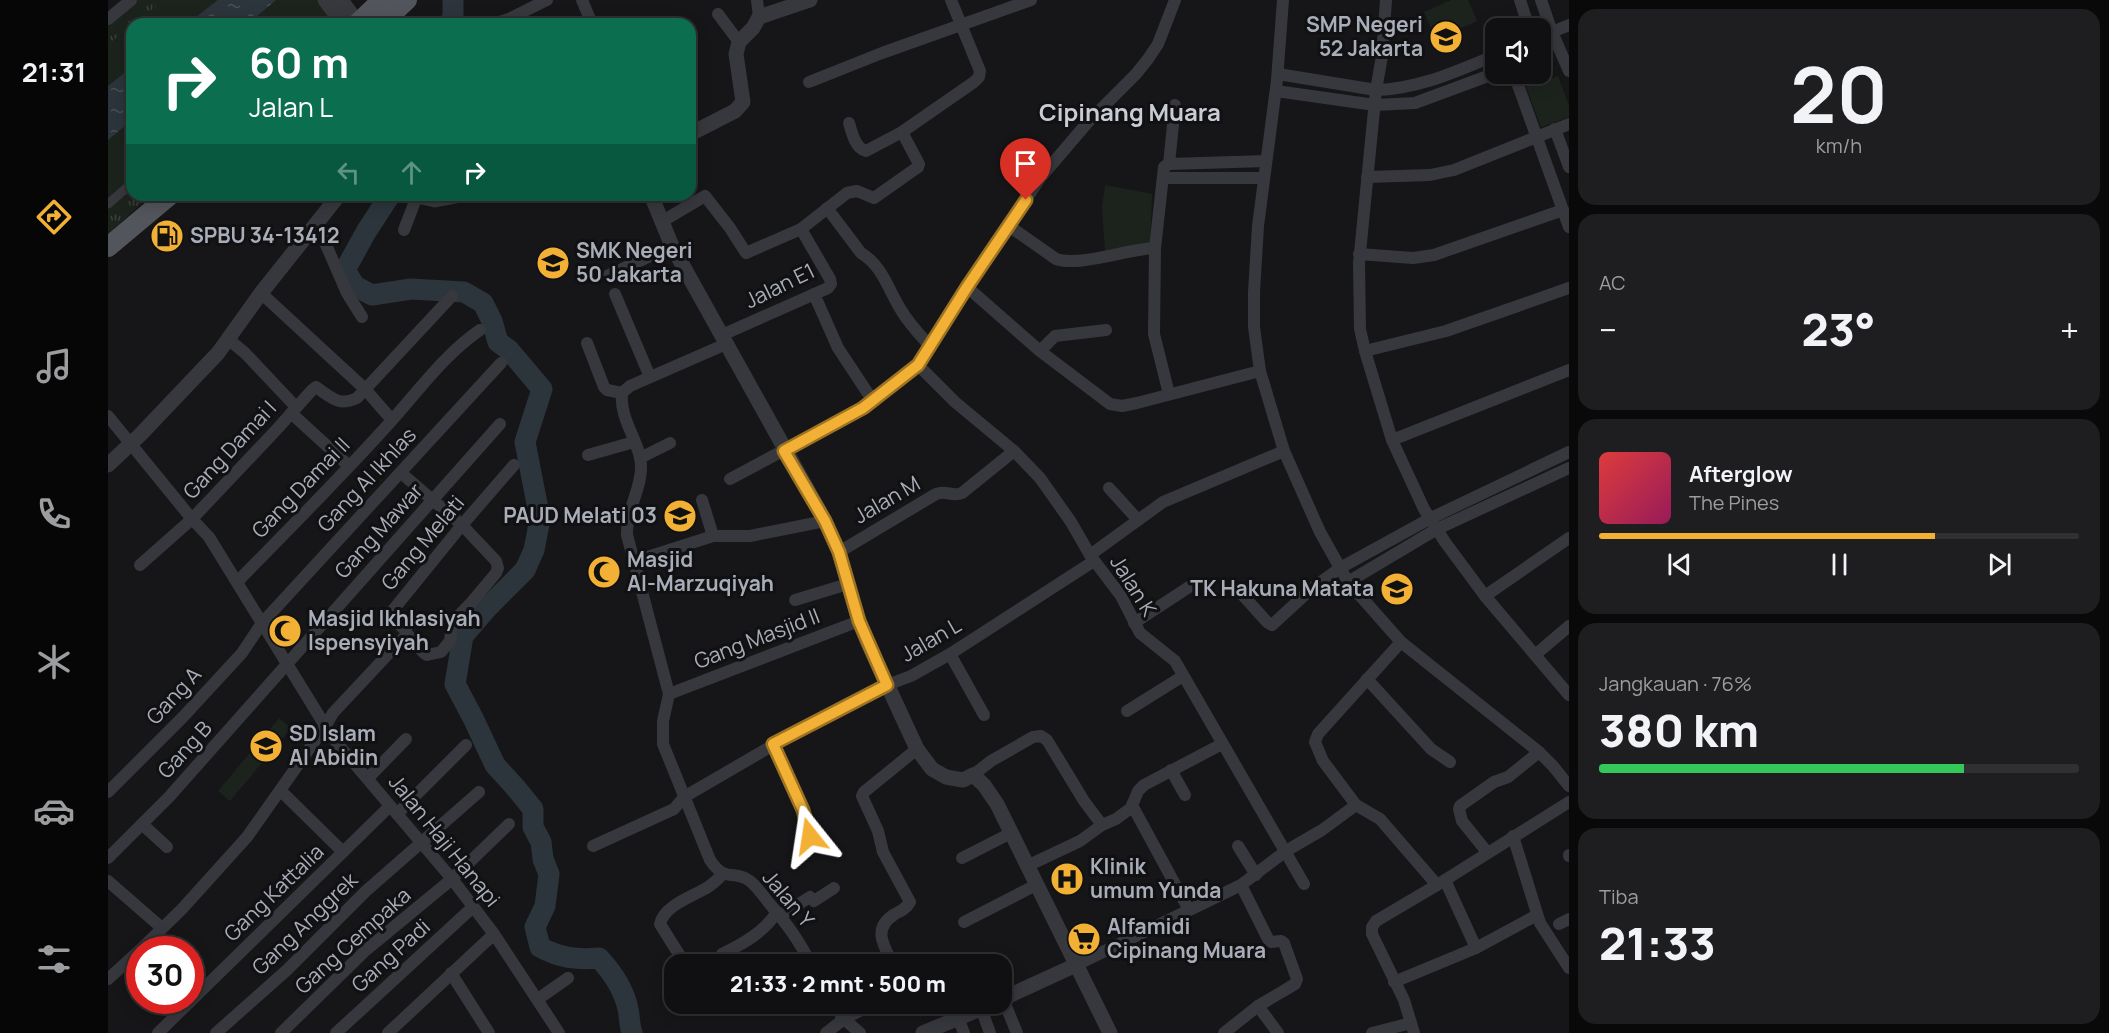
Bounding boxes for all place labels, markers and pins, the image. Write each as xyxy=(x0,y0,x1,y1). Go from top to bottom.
place label: SMP Negeri 52 Jakarta xyxy=(1306,10,1423,62)
school or university icon: SMP Negeri 52 Jakarta xyxy=(1428,19,1464,55)
pin xyxy=(1000,138,1051,200)
fuel station icon: SPBU 34-13412 xyxy=(149,218,185,254)
place label: SPBU 34-13412 xyxy=(190,221,340,249)
place label: SMK Negeri 50 Jakarta xyxy=(576,236,693,288)
school or university icon: SMK Negeri 50 Jakarta xyxy=(535,245,571,281)
school or university icon: PAUD Melati 03 xyxy=(662,498,698,534)
place label: PAUD Melati 03 xyxy=(503,501,657,529)
place label: Masjid Al-Marzuqiyah xyxy=(627,545,774,597)
mosque icon: Masjid Al-Marzuqiyah xyxy=(586,554,622,590)
school or university icon: TK Hakuna Matata xyxy=(1379,571,1415,607)
place label: TK Hakuna Matata xyxy=(1190,574,1374,602)
place label: Masjid Ikhlasiyah Ispensyiyah xyxy=(308,604,481,656)
mosque icon: Masjid Ikhlasiyah Ispensyiyah xyxy=(267,613,303,649)
place label: SD Islam Al Abidin xyxy=(289,719,378,771)
school or university icon: SD Islam Al Abidin xyxy=(248,728,284,764)
place label: Klinik umum Yunda xyxy=(1090,852,1221,904)
hospital icon: Klinik umum Yunda xyxy=(1049,861,1085,897)
place label: Alfamidi Cipinang Muara xyxy=(1107,912,1266,964)
supermarket icon: Alfamidi Cipinang Muara xyxy=(1066,921,1102,957)

